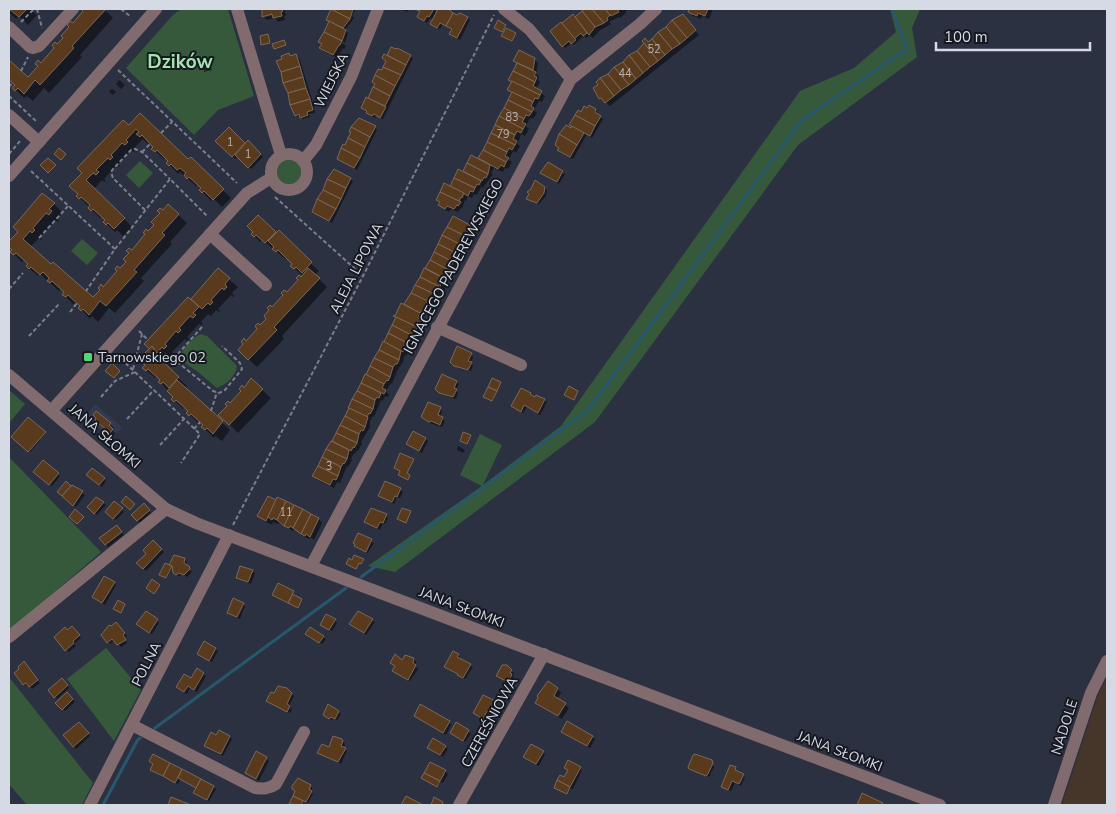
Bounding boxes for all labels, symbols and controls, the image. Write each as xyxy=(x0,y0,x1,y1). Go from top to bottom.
scale bar xyxy=(936,20,1090,52)
text: 100 m xyxy=(944,27,988,47)
house number: 52 xyxy=(647,42,661,57)
district label: Dzików xyxy=(147,49,213,75)
street label: WIEJSKA xyxy=(310,50,353,111)
house number: 44 xyxy=(618,66,632,81)
house number: 83 xyxy=(505,110,519,125)
house number: 79 xyxy=(496,127,510,142)
house number: 1 xyxy=(227,135,233,150)
house number: 1 xyxy=(245,147,251,162)
street label: IGNACEGO PADEREWSKIEGO xyxy=(399,175,508,357)
street label: ALEJA LIPOWA xyxy=(325,220,388,317)
place label: Tarnowskiego 02 xyxy=(98,348,206,367)
marker: Tarnowskiego 02 xyxy=(82,351,94,363)
street label: JANA SŁOMKI xyxy=(64,399,145,473)
house number: 3 xyxy=(326,459,332,474)
house number: 11 xyxy=(279,505,293,520)
street label: JANA SŁOMKI xyxy=(416,582,507,632)
street label: POLNA xyxy=(127,639,166,690)
street label: CZEREŚNIOWA xyxy=(457,673,522,771)
street label: NADOLE xyxy=(1047,697,1082,757)
street label: JANA SŁOMKI xyxy=(794,726,885,776)

